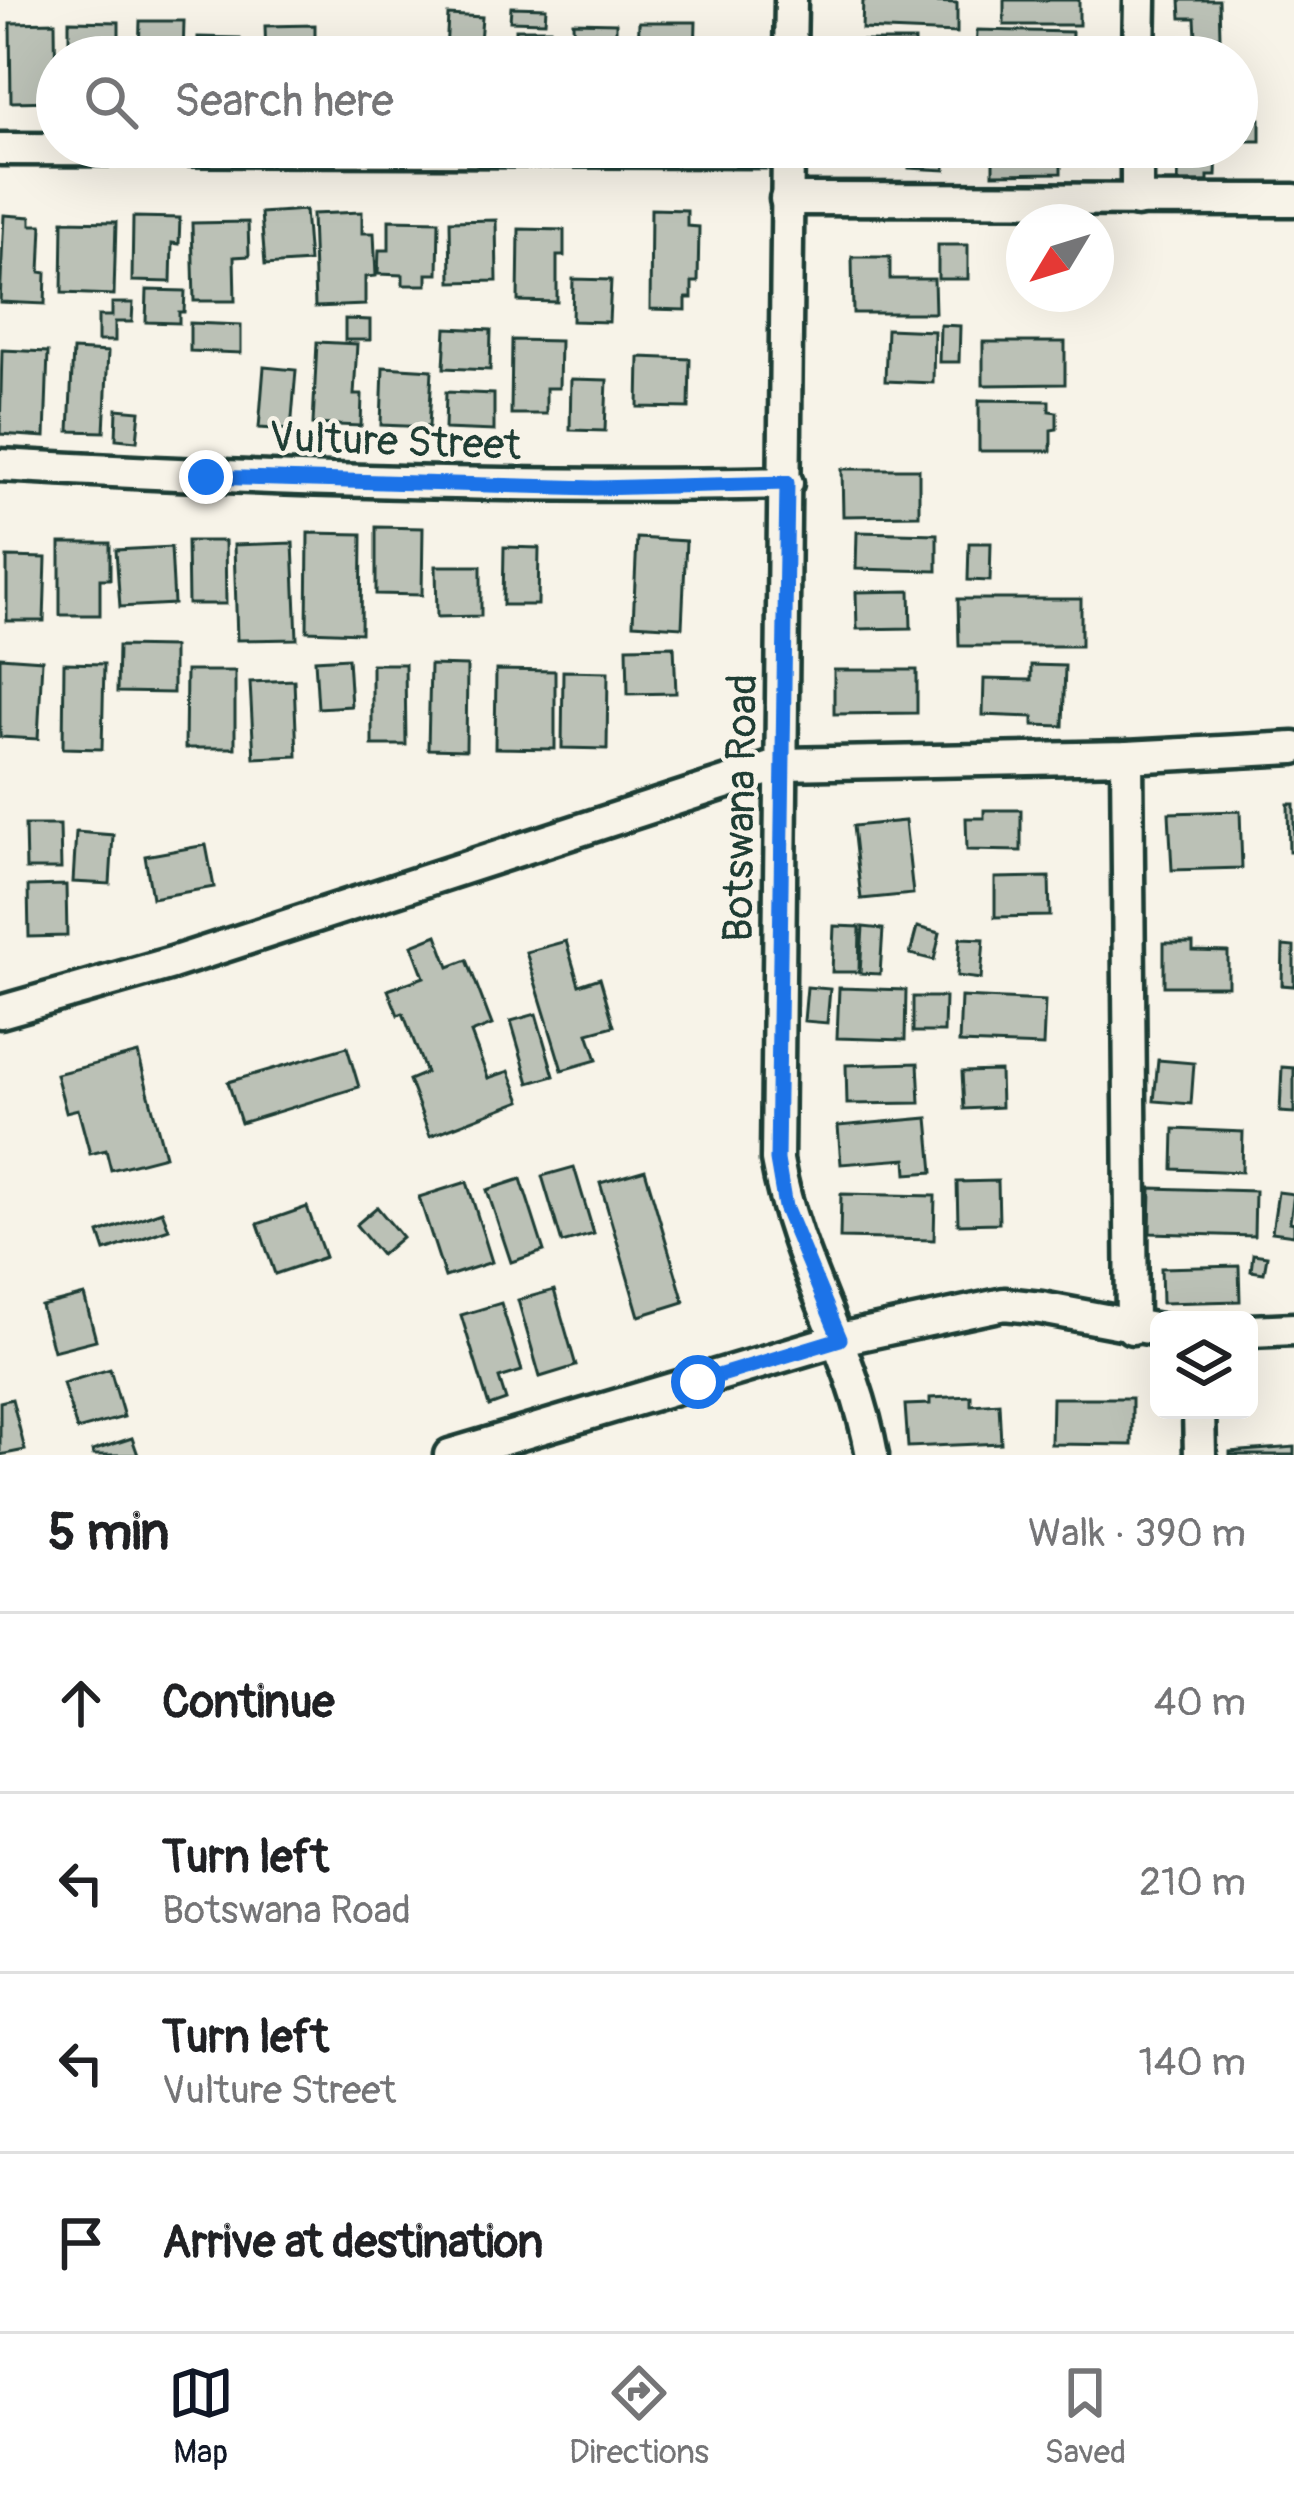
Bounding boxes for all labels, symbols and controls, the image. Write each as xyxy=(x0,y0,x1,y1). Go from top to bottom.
search box xyxy=(36,36,1258,168)
icon: search xyxy=(78,69,144,135)
text: Search here xyxy=(174,74,394,130)
north arrow xyxy=(1006,204,1114,312)
street label: Vulture Street xyxy=(268,412,522,472)
route end xyxy=(179,450,233,504)
street label: Botswana Road xyxy=(713,674,769,942)
map controls xyxy=(1150,1311,1258,1419)
button: layers xyxy=(1150,1311,1258,1419)
route start xyxy=(671,1355,725,1409)
text: 5 min xyxy=(48,1501,169,1565)
text: Walk · 390 m xyxy=(1028,1509,1246,1558)
icon: ahead xyxy=(48,1670,114,1736)
text: Continue xyxy=(162,1675,335,1731)
text: 40 m xyxy=(1154,1678,1246,1727)
text: Turn left xyxy=(162,1830,329,1886)
icon: left xyxy=(48,1850,114,1916)
text: 210 m xyxy=(1139,1858,1246,1907)
text: Botswana Road xyxy=(162,1886,411,1935)
text: Turn left xyxy=(162,2010,329,2066)
icon: left xyxy=(48,2030,114,2096)
text: 140 m xyxy=(1138,2038,1246,2087)
text: Vulture Street xyxy=(162,2066,396,2115)
icon: arrive xyxy=(48,2210,114,2276)
text: Arrive at destination xyxy=(162,2215,543,2271)
tab: Map xyxy=(168,2360,234,2473)
tab: Directions xyxy=(569,2360,709,2473)
tab: Saved xyxy=(1044,2360,1126,2473)

